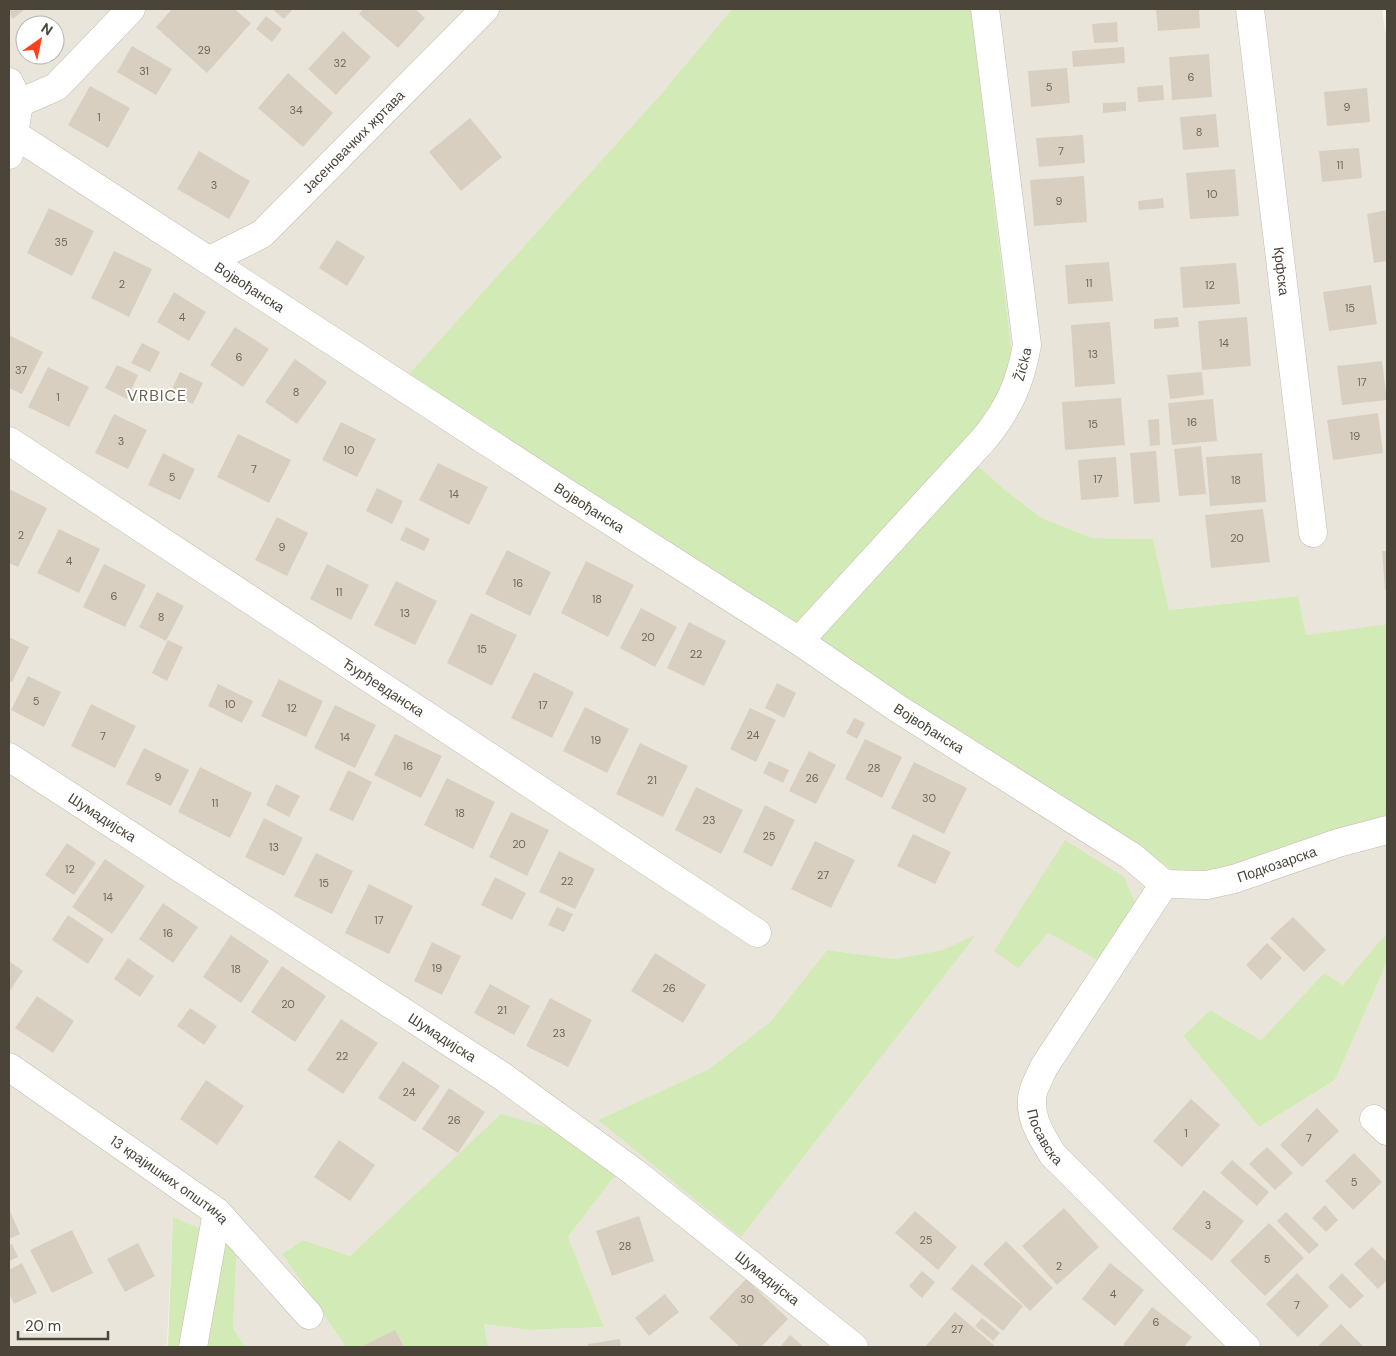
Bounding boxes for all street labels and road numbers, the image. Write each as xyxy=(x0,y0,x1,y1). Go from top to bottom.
street label: Јасеновачких жртава xyxy=(298,86,408,197)
street label: Крфска xyxy=(1270,246,1293,297)
street label: Војвођанска xyxy=(211,258,288,317)
street label: Žička xyxy=(1010,346,1035,383)
street label: Војвођанска xyxy=(551,479,628,537)
street label: Ђурђевданска xyxy=(339,654,428,721)
street label: Војвођанска xyxy=(890,699,968,757)
street label: Шумадијска xyxy=(65,789,140,846)
street label: Подкозарска xyxy=(1235,842,1319,886)
street label: Шумадијска xyxy=(405,1009,480,1066)
street label: Посавска xyxy=(1023,1107,1067,1169)
street label: 13 крајишких општина xyxy=(107,1131,233,1228)
street label: Шумадијска xyxy=(732,1247,804,1309)

